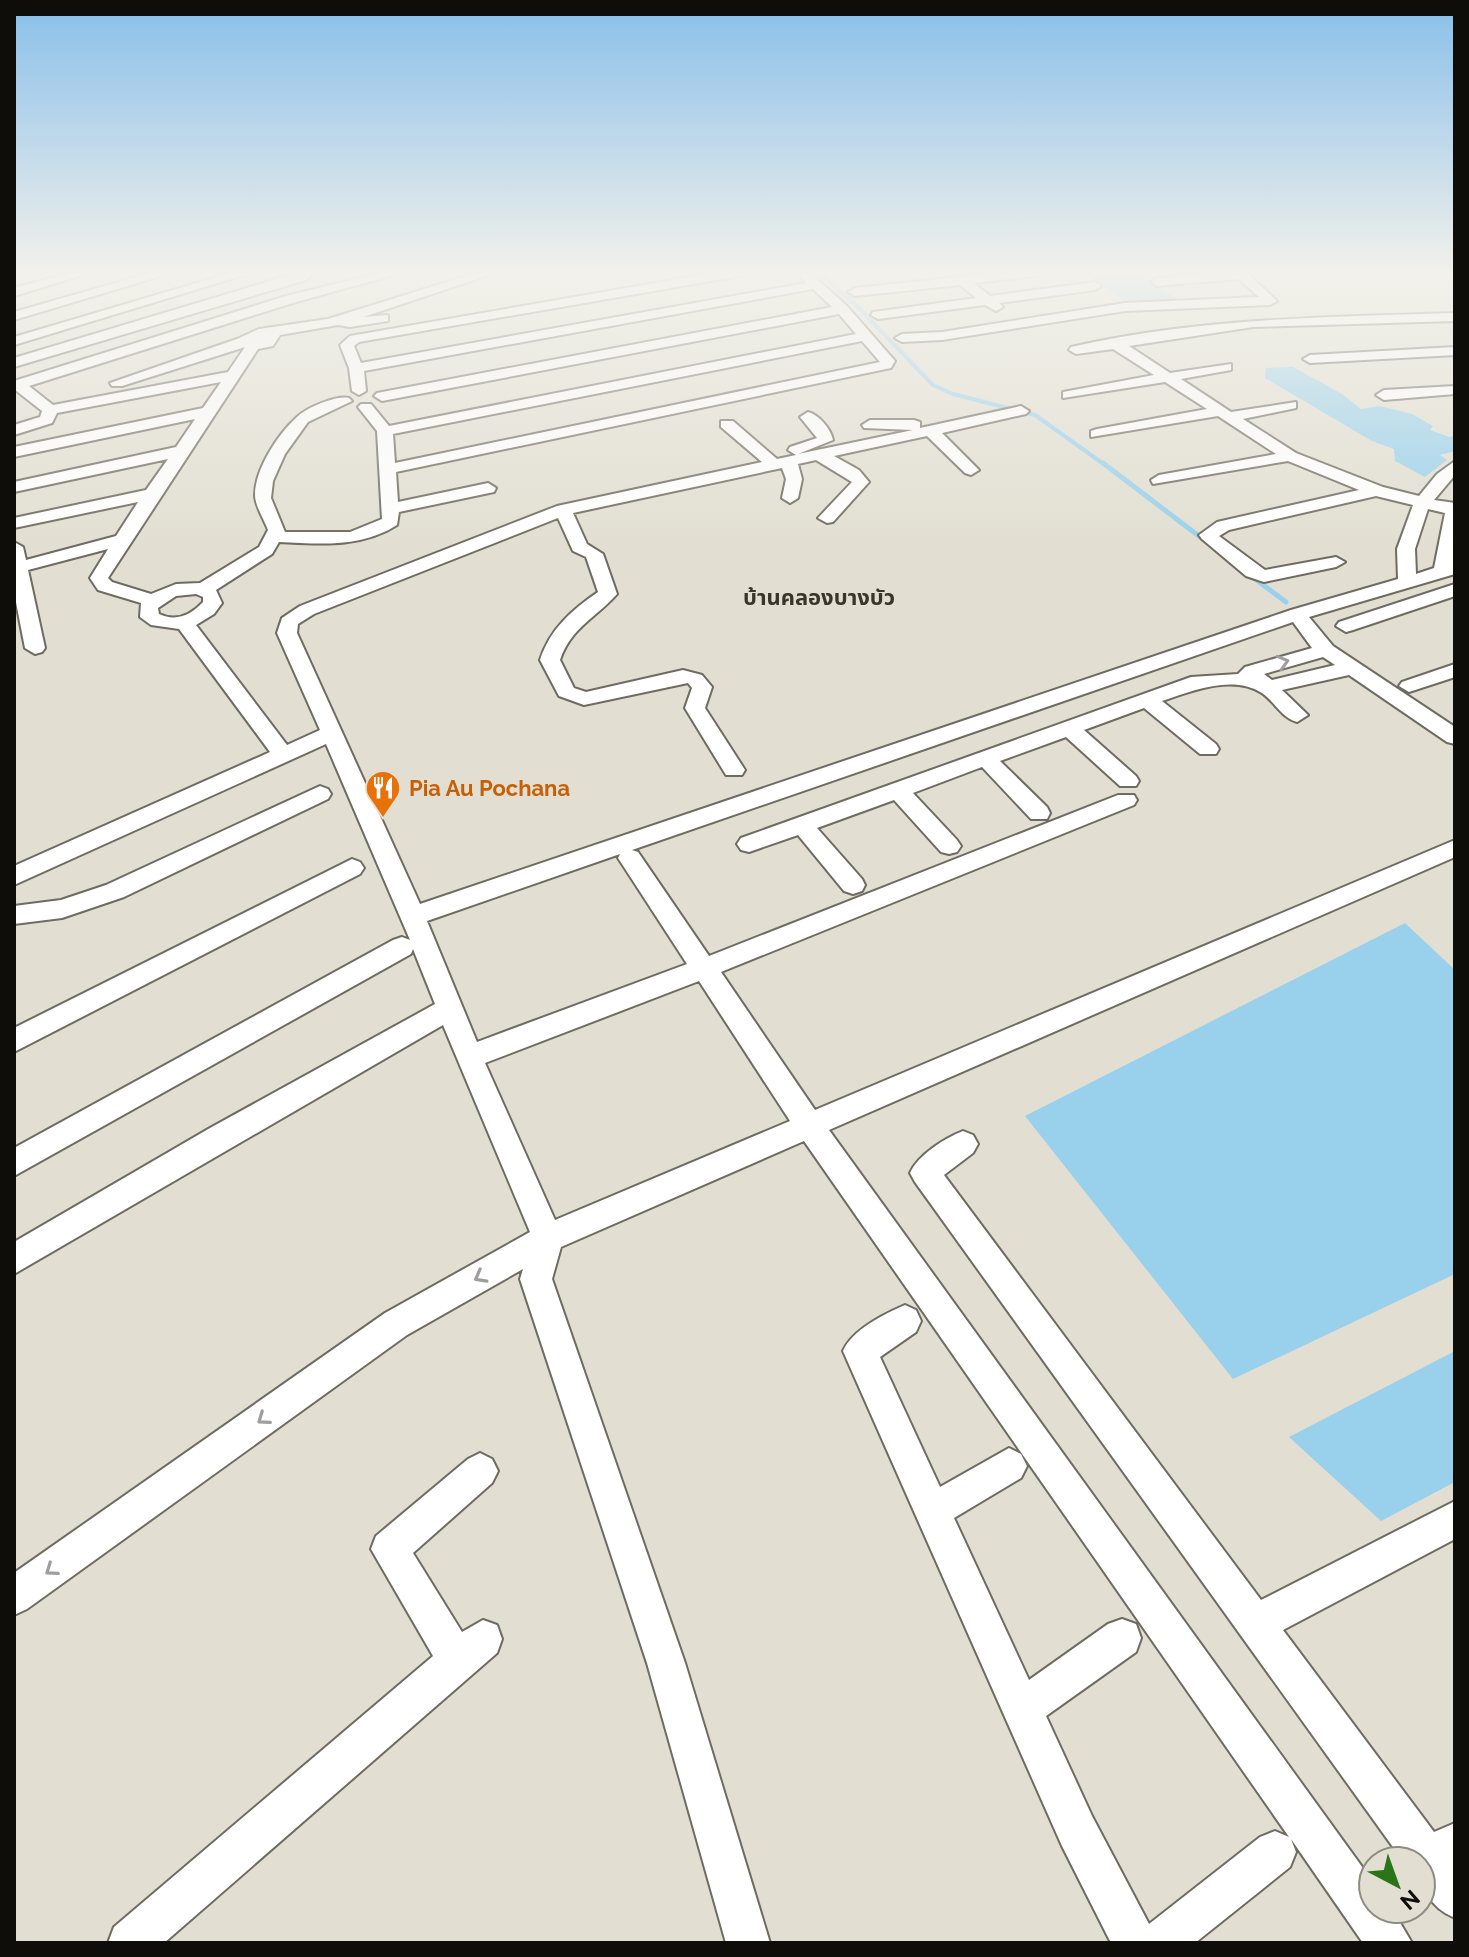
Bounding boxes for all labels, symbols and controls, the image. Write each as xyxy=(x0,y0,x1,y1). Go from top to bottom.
district label: บ้านคลองบางบัว xyxy=(743,584,895,610)
one-way arrow xyxy=(1275,655,1289,671)
restaurant icon: Pia Au Pochana xyxy=(364,769,402,819)
place label: Pia Au Pochana xyxy=(409,775,570,801)
one-way arrow xyxy=(474,1267,489,1283)
one-way arrow xyxy=(257,1409,271,1424)
one-way arrow xyxy=(45,1560,60,1575)
north arrow xyxy=(1357,1845,1437,1925)
text: N xyxy=(1395,1885,1425,1915)

